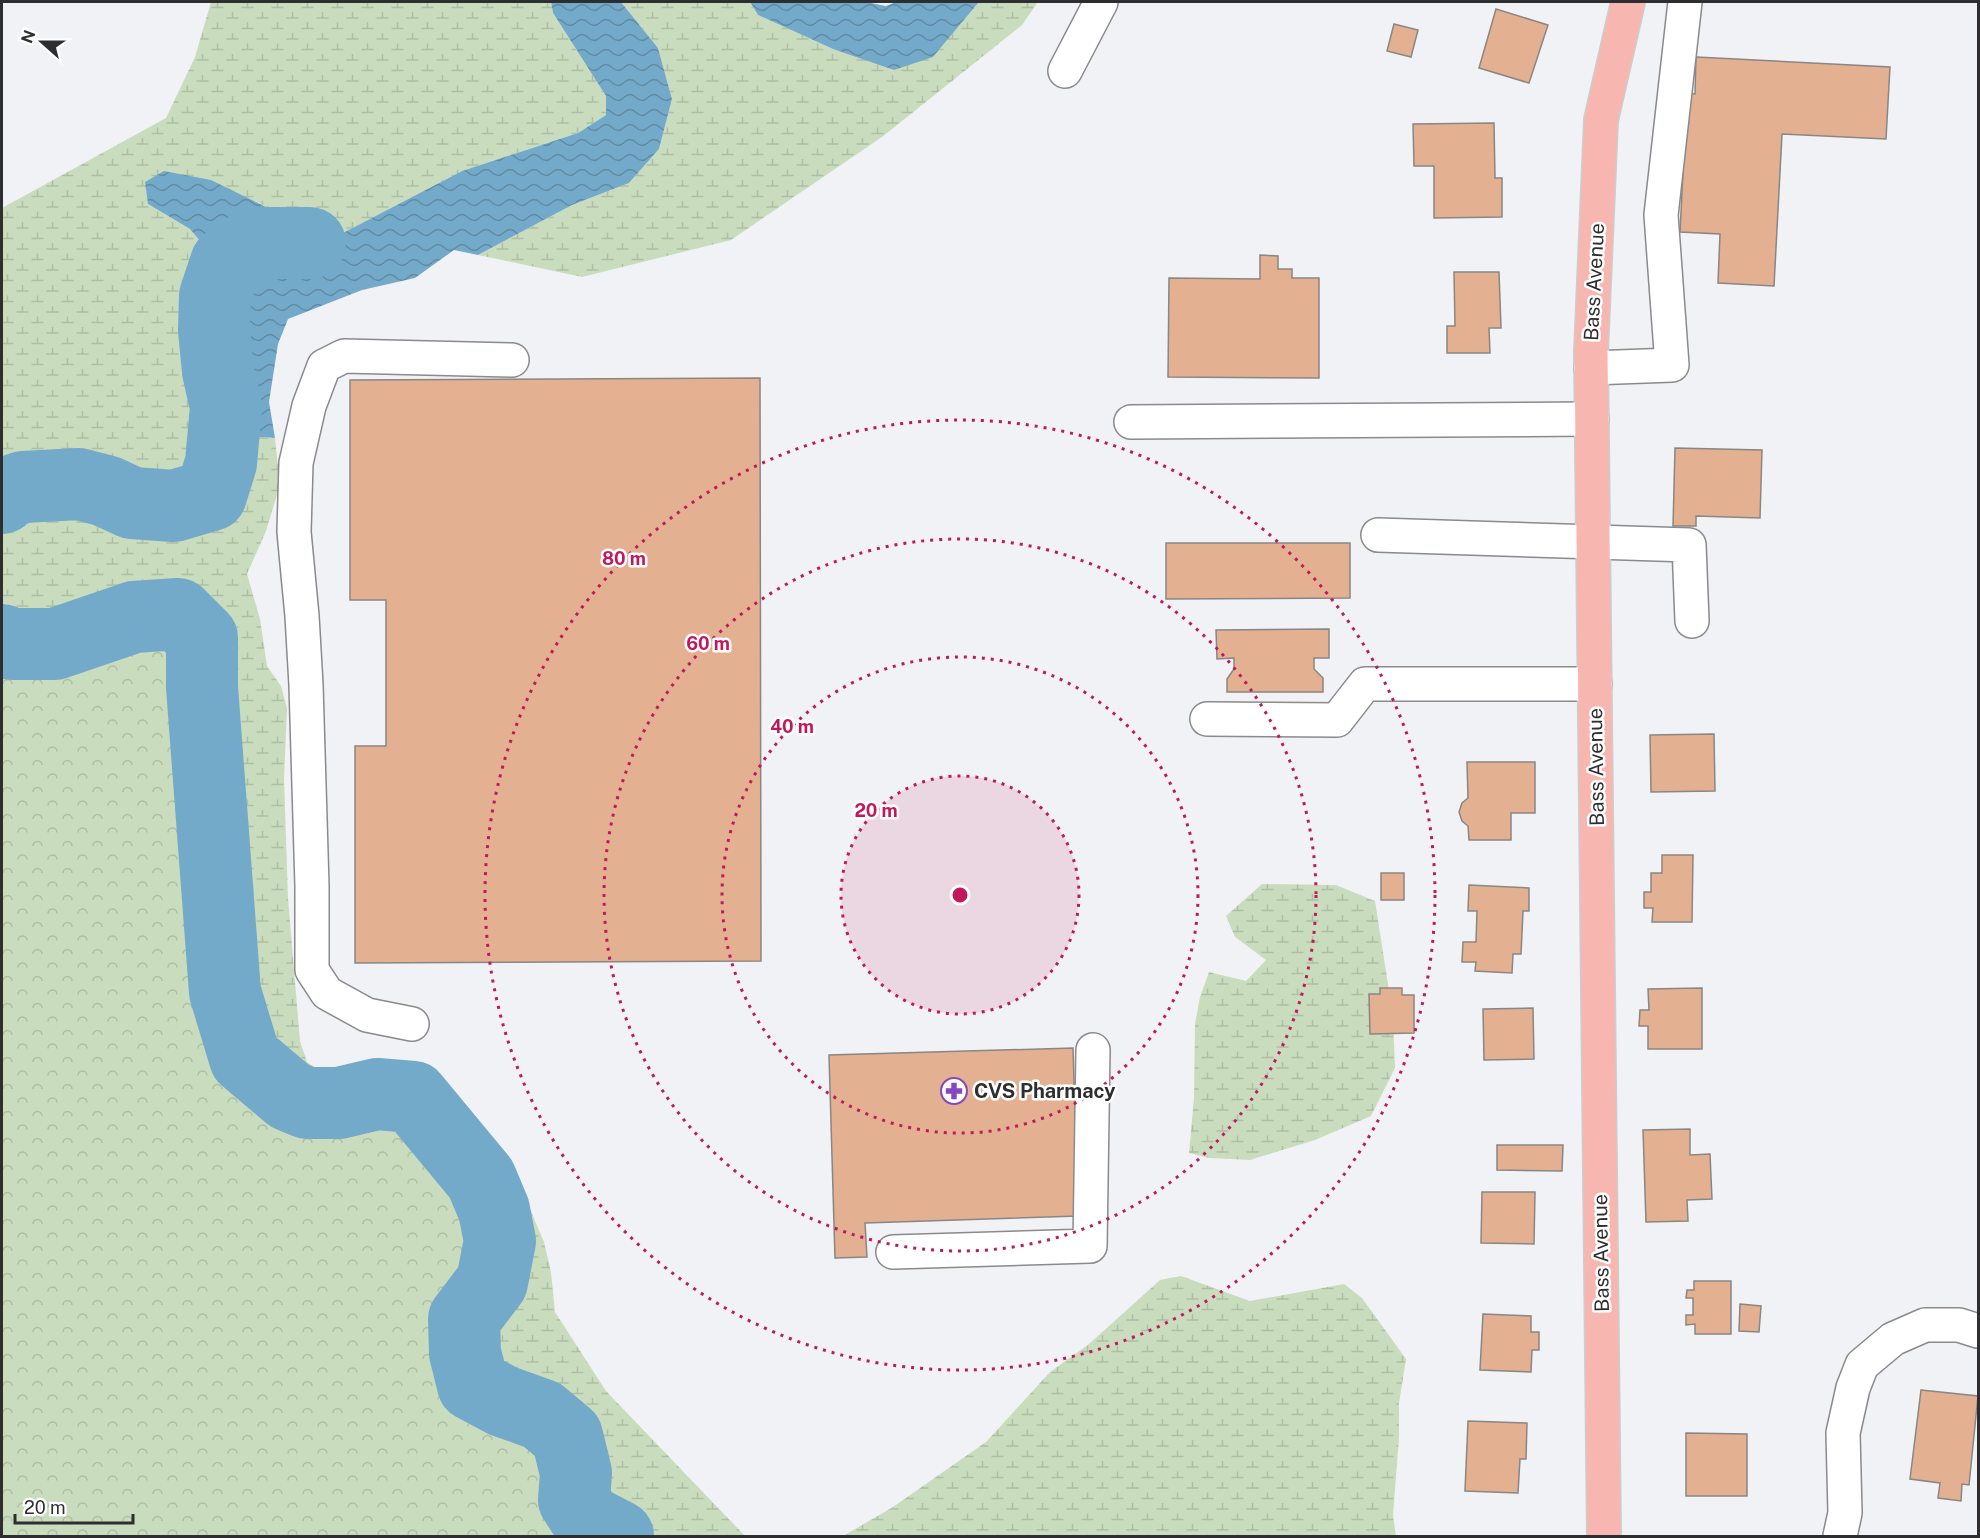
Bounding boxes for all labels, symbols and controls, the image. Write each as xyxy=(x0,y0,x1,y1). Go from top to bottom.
north arrow xyxy=(12,12,72,72)
text: N xyxy=(17,28,40,46)
street label: Bass Avenue xyxy=(1579,222,1609,342)
text: 80 m xyxy=(602,548,646,569)
text: 60 m xyxy=(686,633,730,654)
street label: Bass Avenue xyxy=(1583,708,1609,826)
text: 40 m xyxy=(770,716,814,737)
text: 20 m xyxy=(854,800,898,821)
centre of rings xyxy=(950,885,970,905)
pharmacy icon: CVS Pharmacy xyxy=(939,1076,969,1106)
place label: CVS Pharmacy xyxy=(974,1079,1115,1103)
street label: Bass Avenue xyxy=(1588,1194,1614,1312)
scale bar xyxy=(15,1487,134,1525)
text: 20 m xyxy=(24,1497,66,1518)

